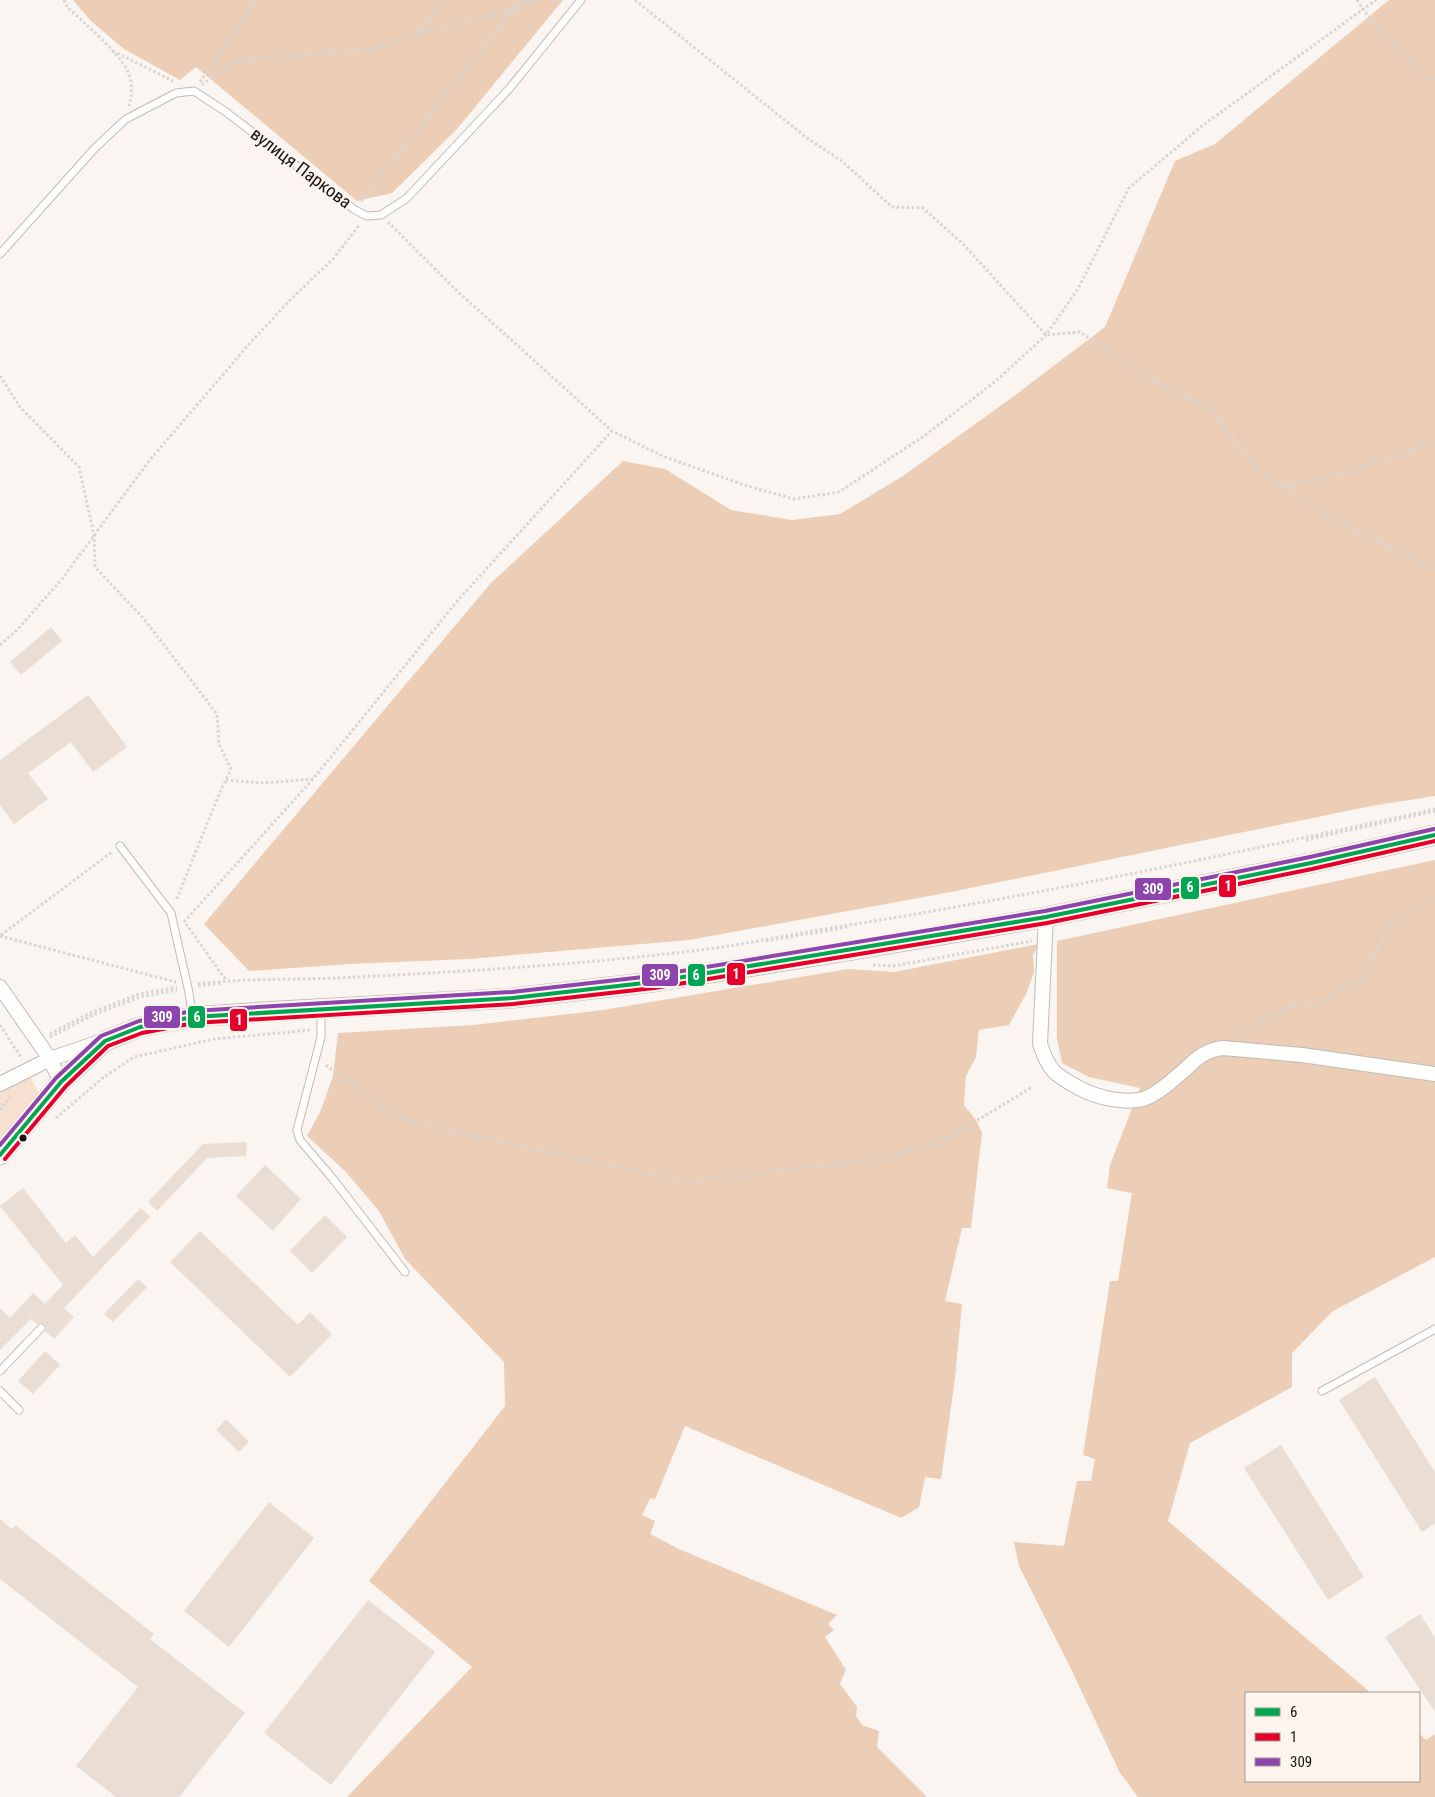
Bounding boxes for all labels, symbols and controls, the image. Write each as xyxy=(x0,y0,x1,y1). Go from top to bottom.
street label: вулиця Паркова xyxy=(247,123,356,212)
line badge: 1 xyxy=(1218,874,1237,898)
line badge: 6 xyxy=(1180,876,1200,900)
line badge: 309 xyxy=(1134,877,1172,901)
text: 1 xyxy=(1224,878,1232,894)
text: 6 xyxy=(1186,879,1194,895)
text: 309 xyxy=(1142,881,1164,897)
line badge: 1 xyxy=(726,962,746,986)
line badge: 309 xyxy=(641,963,679,987)
line badge: 6 xyxy=(687,963,706,987)
text: 1 xyxy=(732,966,740,982)
text: 309 xyxy=(649,967,671,983)
text: 6 xyxy=(692,967,700,983)
line badge: 309 xyxy=(143,1005,181,1029)
line badge: 6 xyxy=(187,1005,206,1029)
line badge: 1 xyxy=(229,1008,248,1032)
text: 309 xyxy=(151,1009,173,1025)
text: 6 xyxy=(193,1009,201,1025)
text: 1 xyxy=(235,1012,243,1028)
unlabelled marker xyxy=(18,1133,28,1143)
legend xyxy=(1245,1692,1420,1782)
text: 6 xyxy=(1290,1703,1297,1721)
text: 1 xyxy=(1290,1728,1297,1746)
text: 309 xyxy=(1290,1753,1312,1771)

